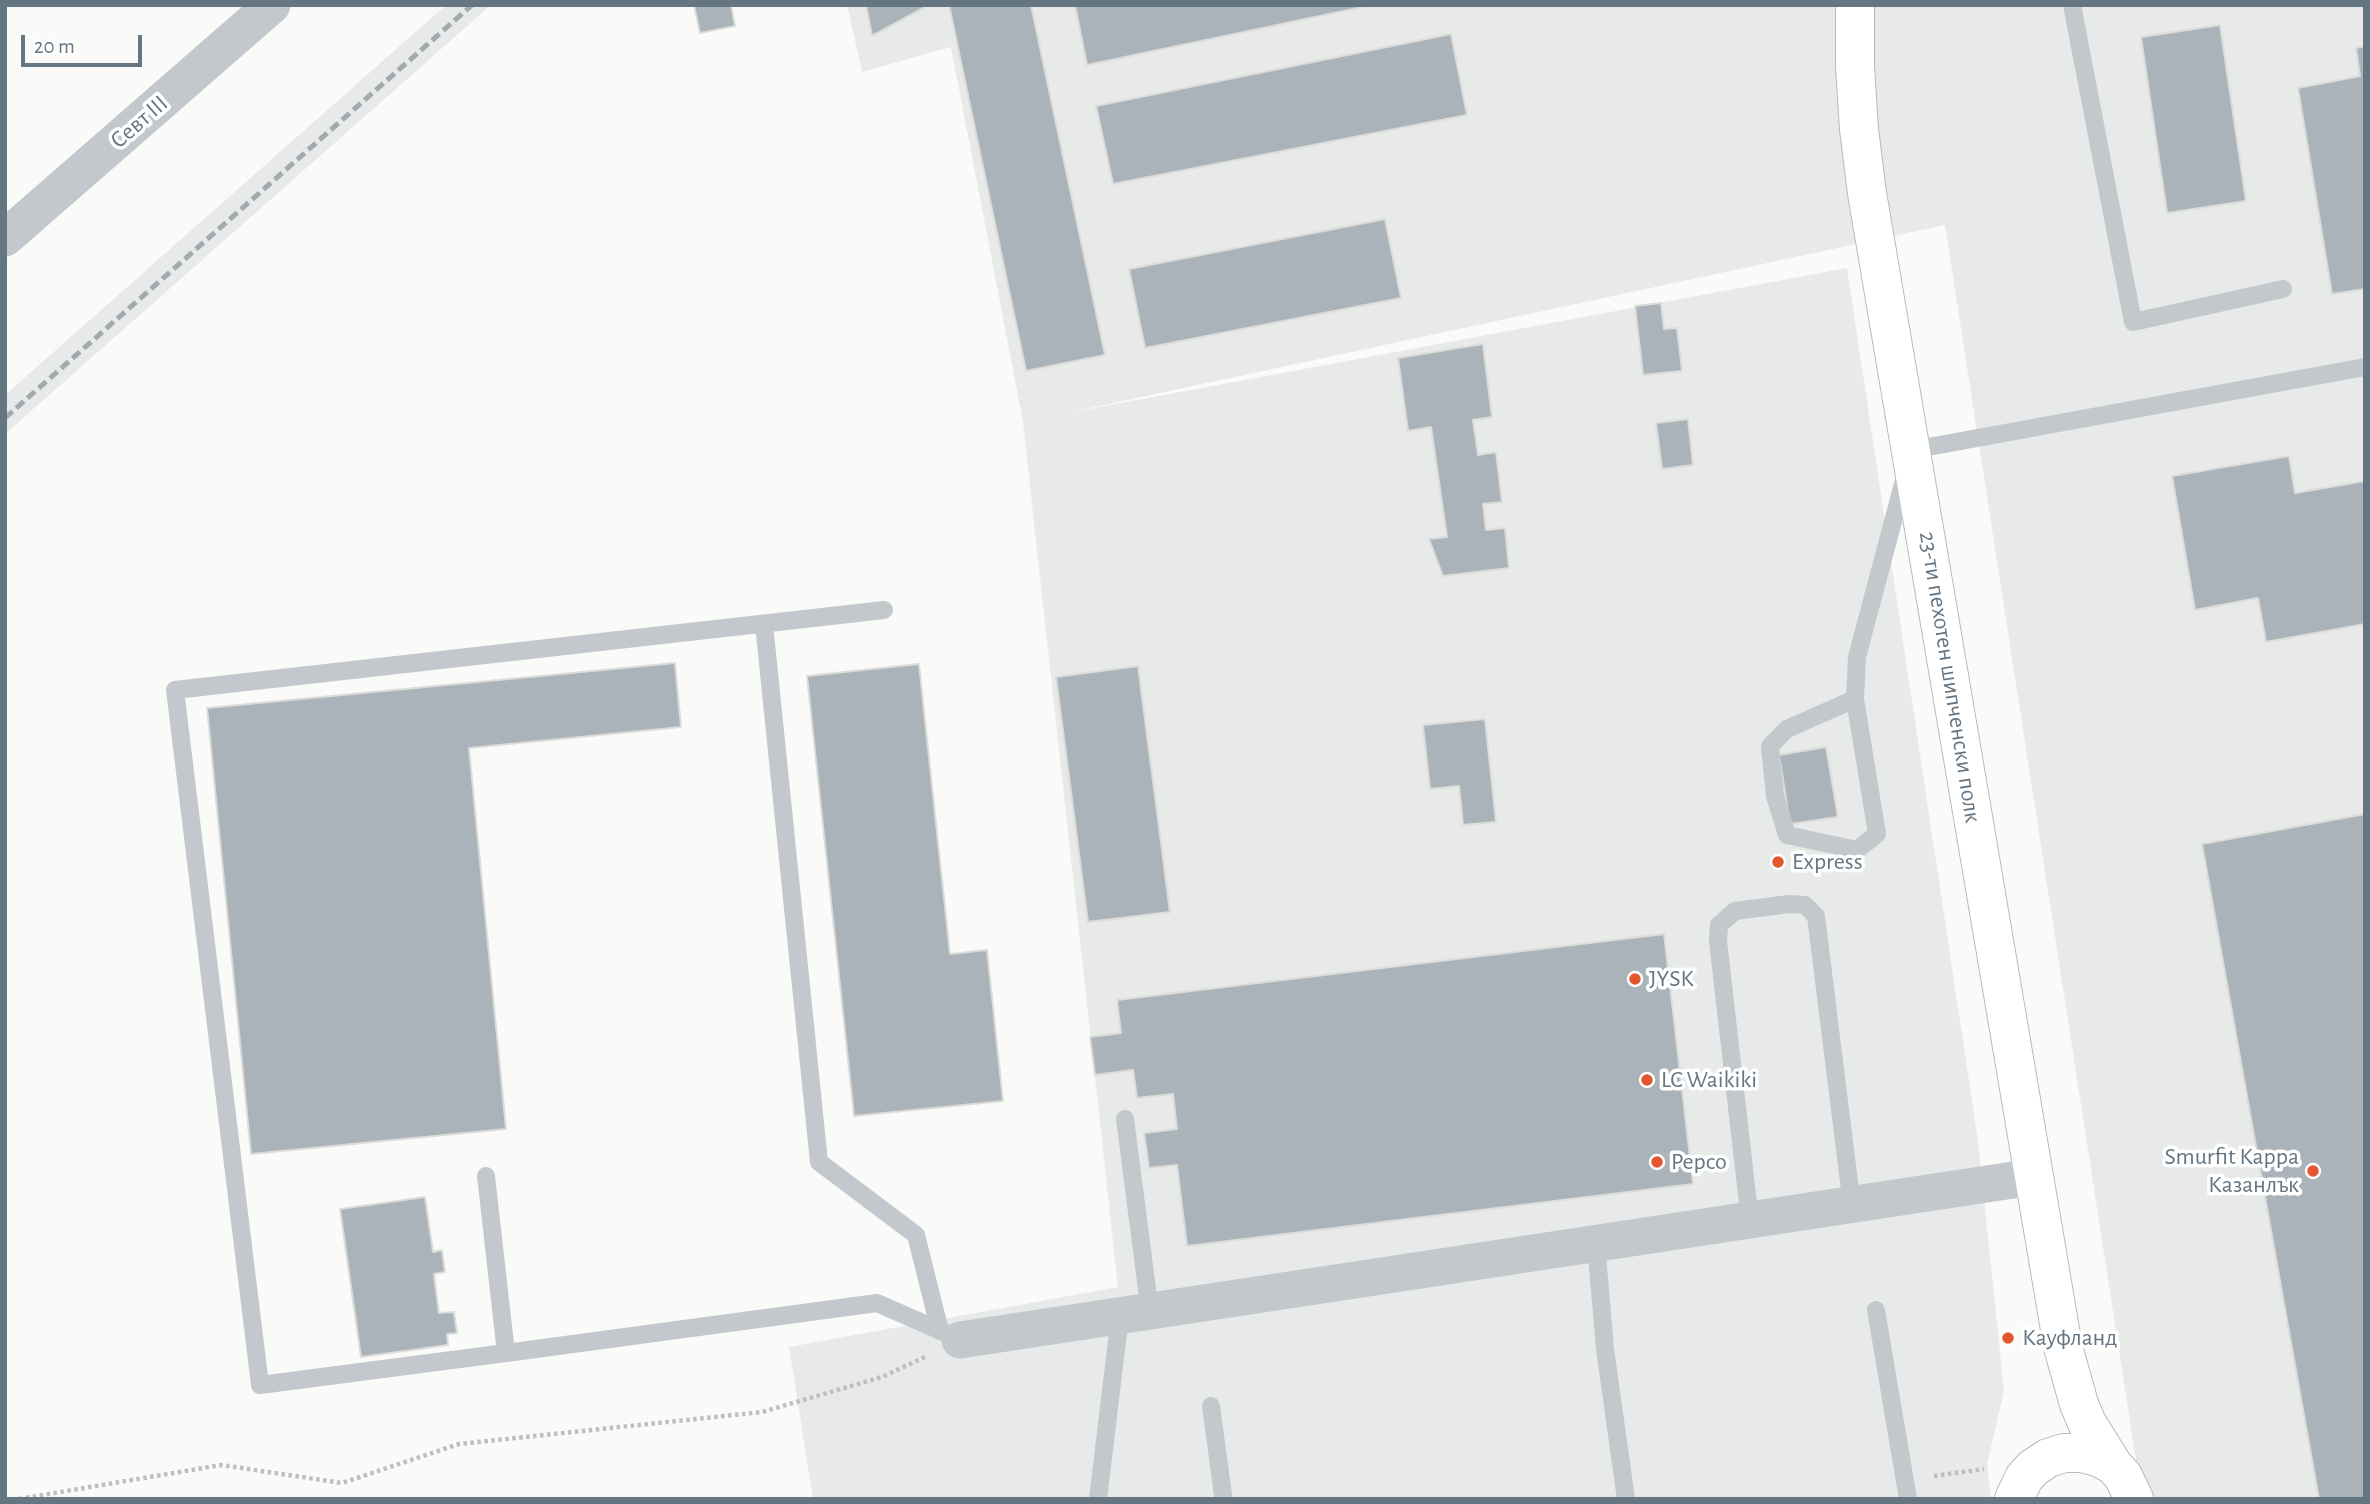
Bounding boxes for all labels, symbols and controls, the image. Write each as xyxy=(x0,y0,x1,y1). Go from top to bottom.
scale bar xyxy=(24,21,145,65)
text: 20 m xyxy=(34,36,75,57)
street label: Севт III xyxy=(104,89,174,155)
street label: 23-ти пехотен шипченски полк xyxy=(1913,529,1987,825)
place label: Express xyxy=(1792,848,1863,876)
marker: Express xyxy=(1770,854,1786,870)
place label: JYSK xyxy=(1649,965,1694,993)
marker: JYSK xyxy=(1627,971,1643,987)
place label: LC Waikiki xyxy=(1661,1066,1757,1094)
marker: LC Waikiki xyxy=(1639,1072,1655,1088)
place label: Smurfit Kappa Казанлък xyxy=(2165,1143,2299,1199)
place label: Pepco xyxy=(1671,1148,1727,1176)
marker: Pepco xyxy=(1649,1154,1665,1170)
marker: Smurfit Kappa Казанлък xyxy=(2305,1163,2321,1179)
place label: Кауфланд xyxy=(2022,1324,2117,1352)
marker: Кауфланд xyxy=(2000,1330,2016,1346)

